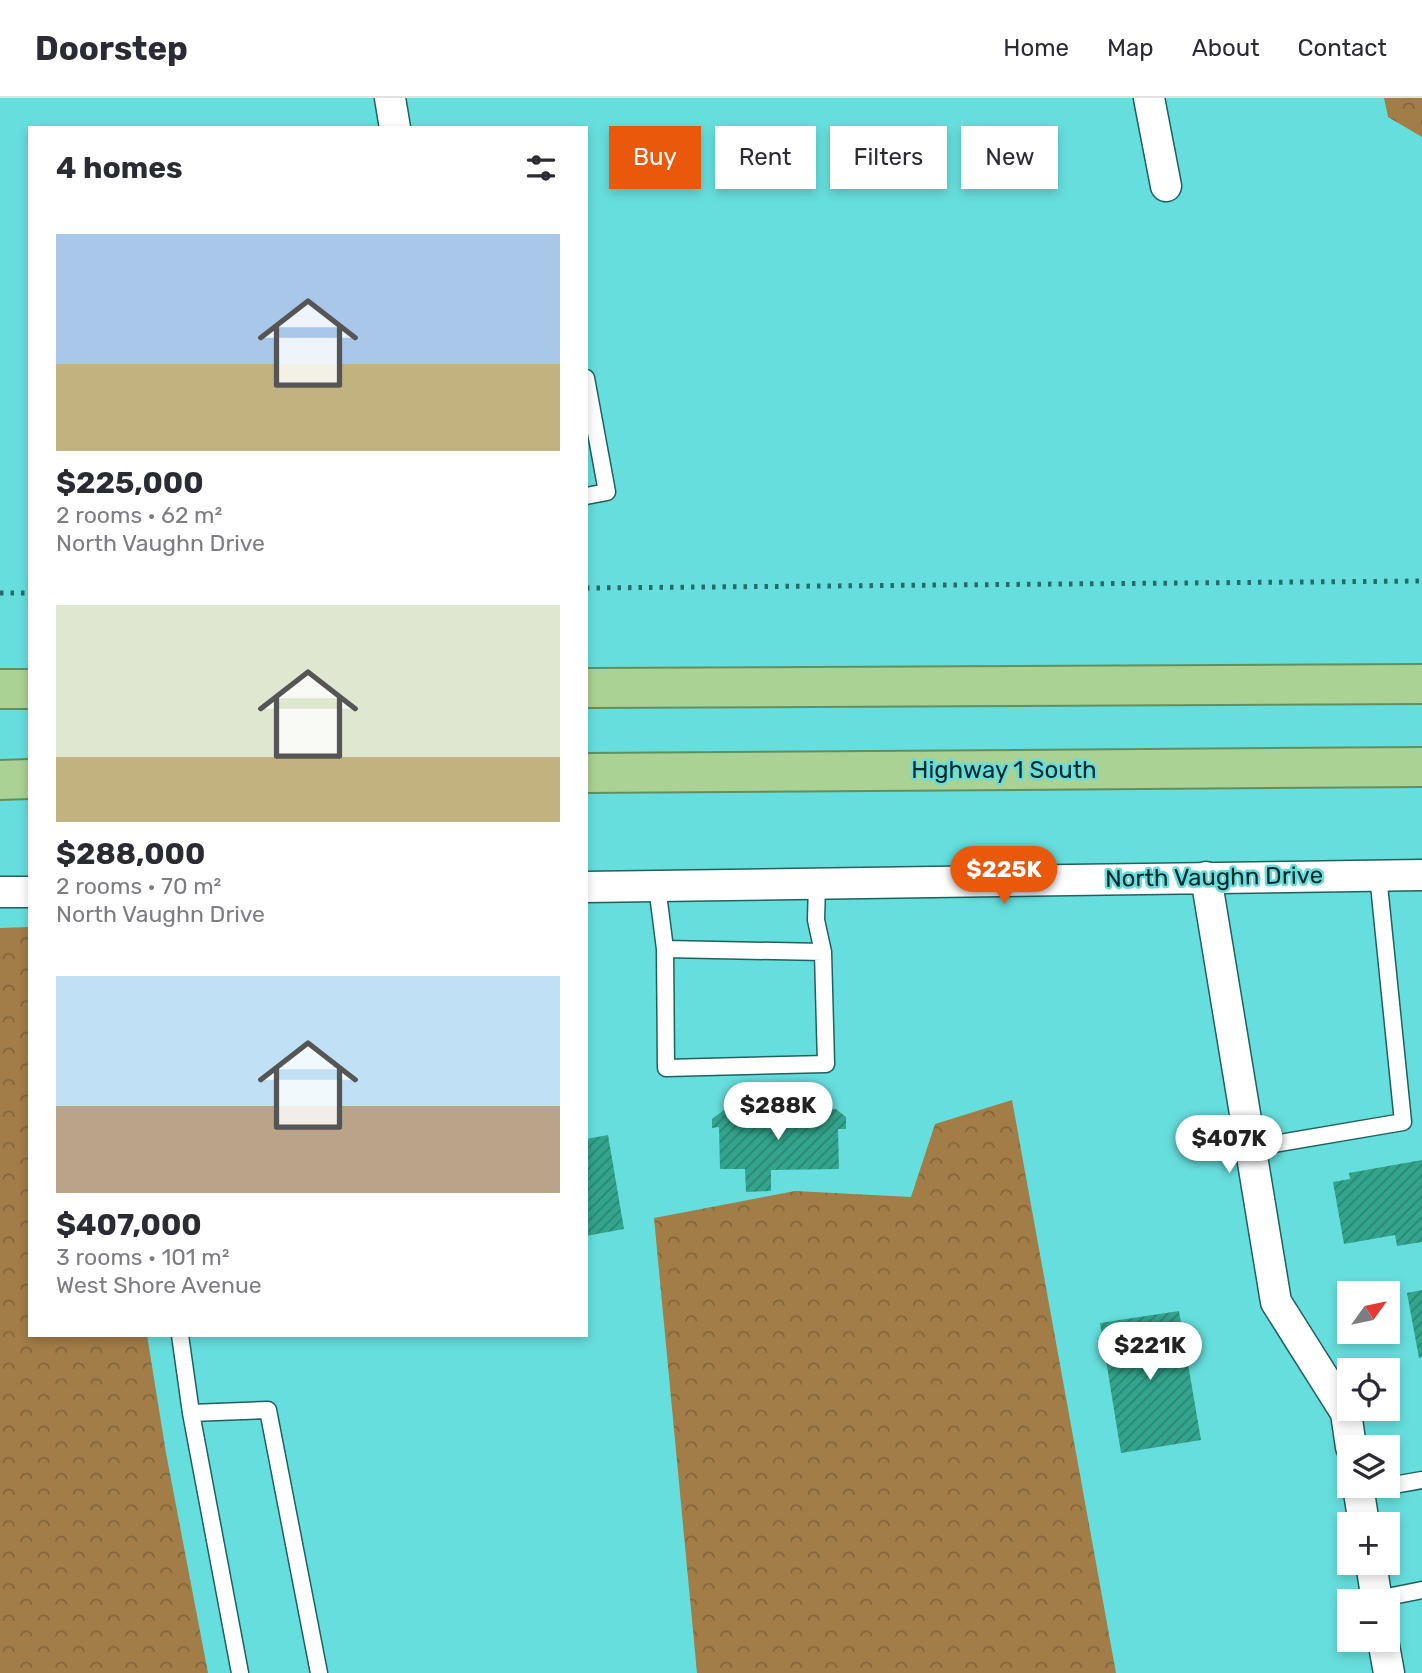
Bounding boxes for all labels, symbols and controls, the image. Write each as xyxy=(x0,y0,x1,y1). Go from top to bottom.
text: Doorstep xyxy=(35,29,188,68)
text: Home xyxy=(1003,34,1069,62)
text: Map xyxy=(1107,34,1154,62)
text: About xyxy=(1192,34,1260,62)
text: Contact xyxy=(1298,34,1387,62)
chip: Buy xyxy=(609,126,701,189)
chip: Rent xyxy=(715,126,816,189)
chip: Filters xyxy=(830,126,947,189)
chip: New xyxy=(961,126,1058,189)
icon: filters xyxy=(522,149,560,187)
text: 4 homes xyxy=(56,150,183,186)
icon: home xyxy=(245,280,371,406)
text: $225,000 xyxy=(56,465,204,501)
text: 2 rooms · 62 m² xyxy=(56,501,222,529)
text: North Vaughn Drive xyxy=(56,529,265,557)
icon: home xyxy=(245,651,371,777)
street label: Highway 1 South xyxy=(911,756,1097,784)
text: $288,000 xyxy=(56,836,205,872)
pin: $225K xyxy=(955,846,1053,906)
text: $225K xyxy=(966,855,1042,883)
street label: North Vaughn Drive xyxy=(1105,861,1323,893)
text: 2 rooms · 70 m² xyxy=(56,872,221,900)
text: North Vaughn Drive xyxy=(56,900,265,928)
icon: home xyxy=(245,1022,371,1148)
pin: $288K xyxy=(729,1082,827,1142)
text: $288K xyxy=(740,1091,816,1119)
pin: $407K xyxy=(1180,1116,1278,1175)
text: $407K xyxy=(1191,1124,1267,1152)
text: $407,000 xyxy=(56,1207,202,1243)
text: 3 rooms · 101 m² xyxy=(56,1243,230,1271)
text: West Shore Avenue xyxy=(56,1271,262,1299)
north arrow xyxy=(1337,1281,1400,1344)
map controls xyxy=(1337,1281,1400,1652)
pin: $221K xyxy=(1101,1322,1199,1382)
text: $221K xyxy=(1114,1331,1186,1359)
button: locate xyxy=(1337,1358,1400,1421)
button: layers xyxy=(1337,1435,1400,1498)
button: + xyxy=(1337,1512,1400,1575)
button: − xyxy=(1337,1589,1400,1652)

